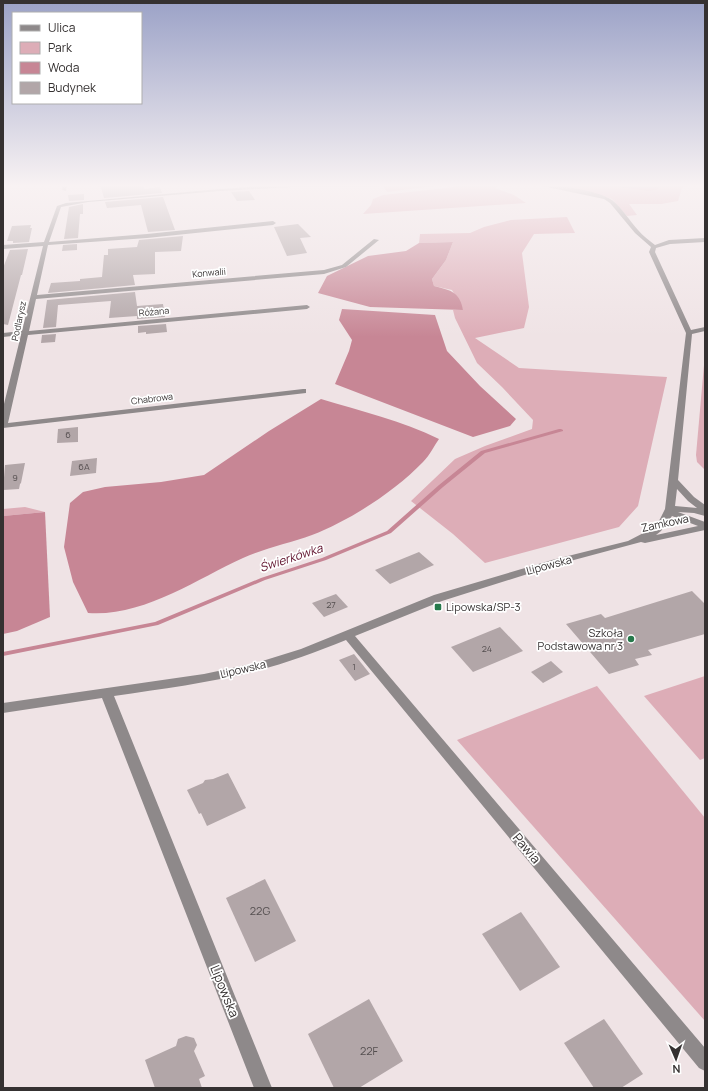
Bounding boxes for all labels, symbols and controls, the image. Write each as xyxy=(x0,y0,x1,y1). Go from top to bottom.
legend xyxy=(12,12,142,104)
text: Ulica xyxy=(48,19,75,36)
text: Park xyxy=(48,39,73,56)
text: Woda xyxy=(48,59,79,76)
text: Budynek xyxy=(48,79,97,96)
street label: Konwalii xyxy=(192,265,226,280)
street label: Podlarysz xyxy=(8,299,29,342)
street label: Różana xyxy=(138,304,170,319)
street label: Chabrowa xyxy=(130,389,174,408)
house number: 6 xyxy=(65,428,71,441)
house number: 6A xyxy=(78,460,90,473)
house number: 9 xyxy=(12,471,18,484)
street label: Zamkowa xyxy=(640,510,690,535)
water label: Świerkówka xyxy=(257,539,326,576)
street label: Lipowska xyxy=(524,551,573,578)
house number: 27 xyxy=(326,598,336,611)
place label: Lipowska/SP-3 xyxy=(446,599,521,614)
marker: Lipowska/SP-3 xyxy=(433,602,443,612)
place label: Szkoła Podstawowa nr 3 xyxy=(538,625,623,653)
marker: Szkoła Podstawowa nr 3 xyxy=(626,634,636,644)
house number: 24 xyxy=(482,642,492,655)
street label: Lipowska xyxy=(219,656,267,681)
house number: 1 xyxy=(352,660,356,673)
street label: Pawia xyxy=(509,829,545,867)
house number: 22G xyxy=(250,903,270,918)
street label: Lipowska xyxy=(206,962,244,1020)
north arrow xyxy=(656,1039,696,1079)
house number: 22F xyxy=(360,1043,378,1058)
text: N xyxy=(672,1062,681,1077)

